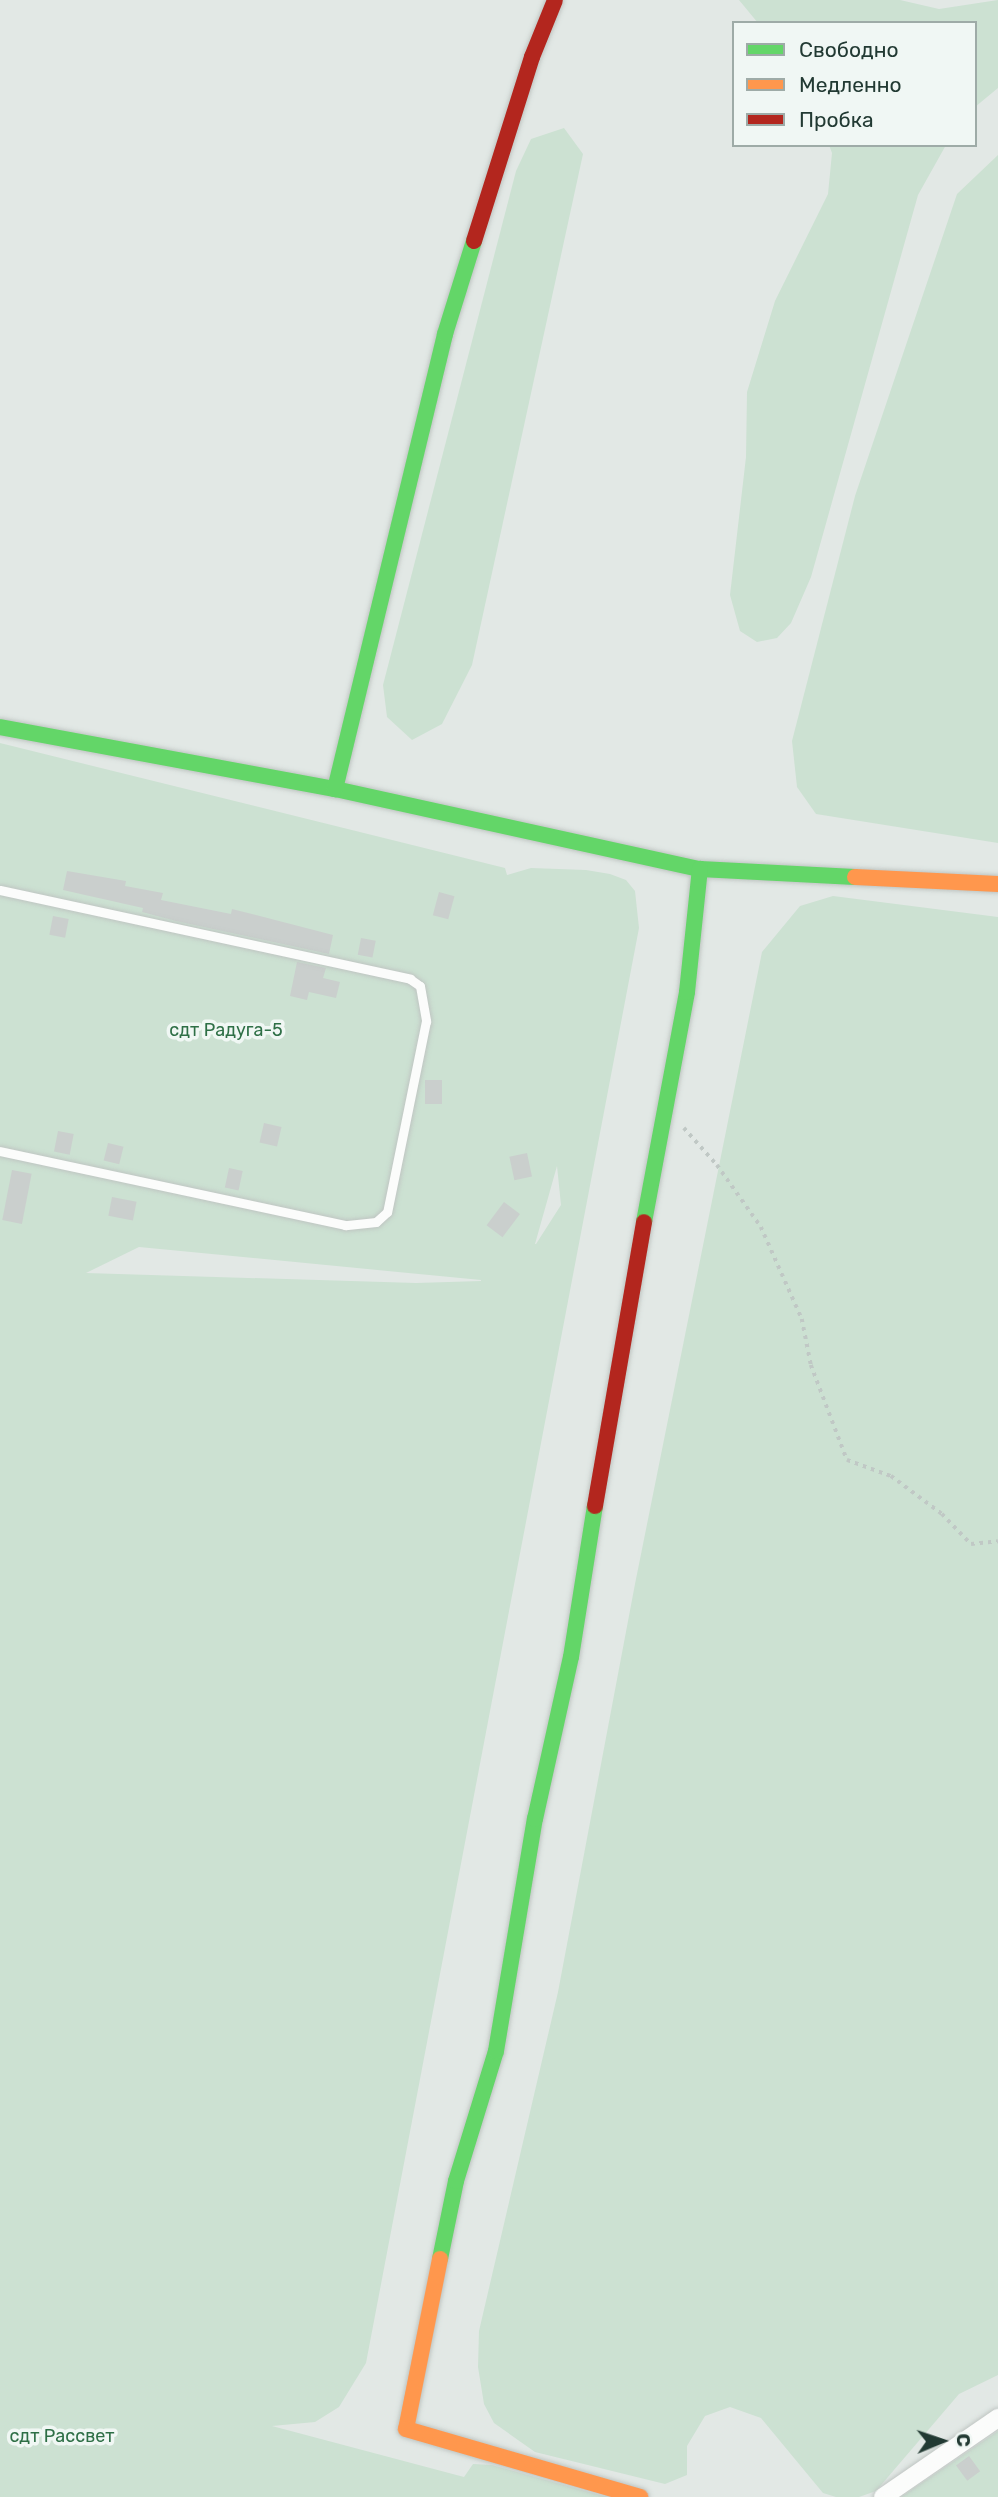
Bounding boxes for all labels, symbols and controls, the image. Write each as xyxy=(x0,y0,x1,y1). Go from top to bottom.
legend xyxy=(732,21,977,147)
text: Свободно xyxy=(799,37,899,62)
text: Медленно xyxy=(799,72,902,97)
text: Пробка xyxy=(799,107,874,132)
park label: сдт Радуга-5 xyxy=(169,1019,283,1041)
north arrow xyxy=(907,2406,977,2476)
park label: сдт Рассвет xyxy=(9,2425,115,2447)
text: С xyxy=(952,2433,975,2447)

